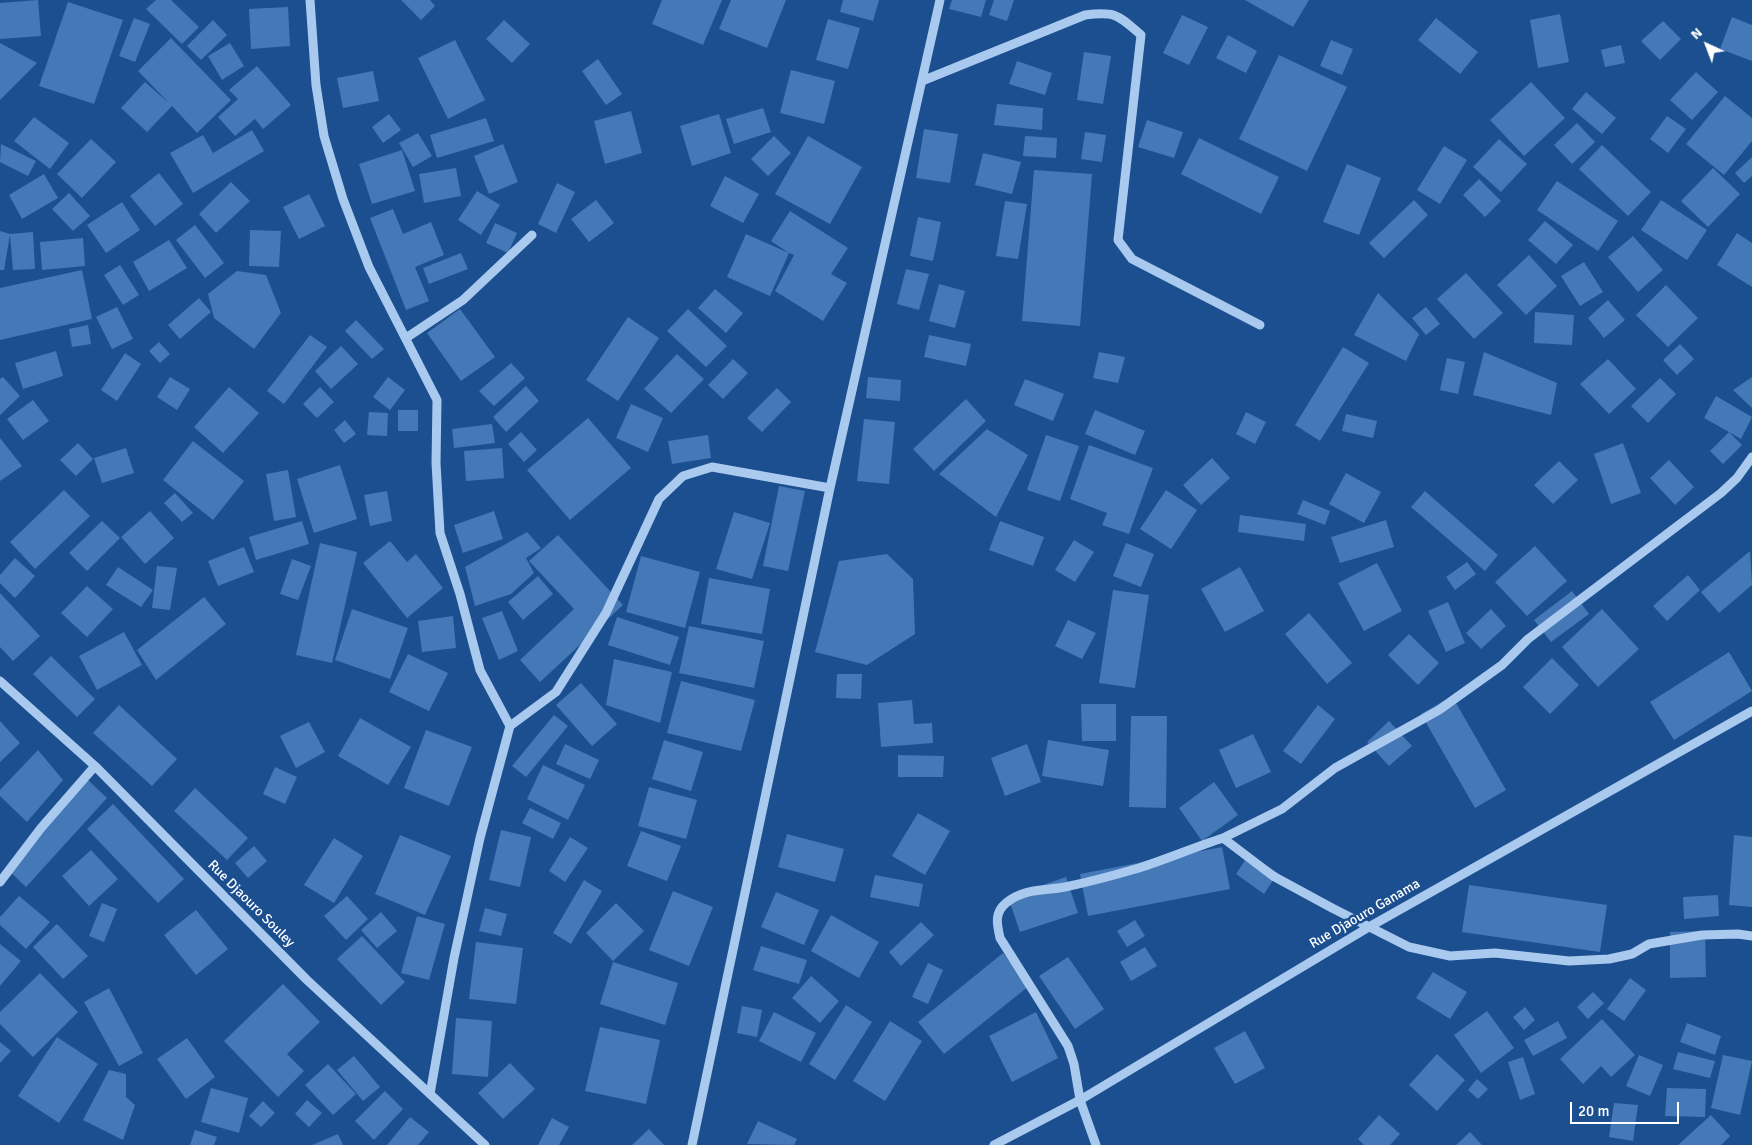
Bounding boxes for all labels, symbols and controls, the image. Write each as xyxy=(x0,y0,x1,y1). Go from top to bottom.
north arrow xyxy=(1682,20,1732,70)
text: N xyxy=(1687,24,1706,43)
street label: Rue Djaouro Souley xyxy=(204,857,298,951)
street label: Rue Djaouro Ganama xyxy=(1307,875,1423,953)
scale bar xyxy=(1572,1092,1681,1124)
text: 20 m xyxy=(1578,1102,1609,1120)

